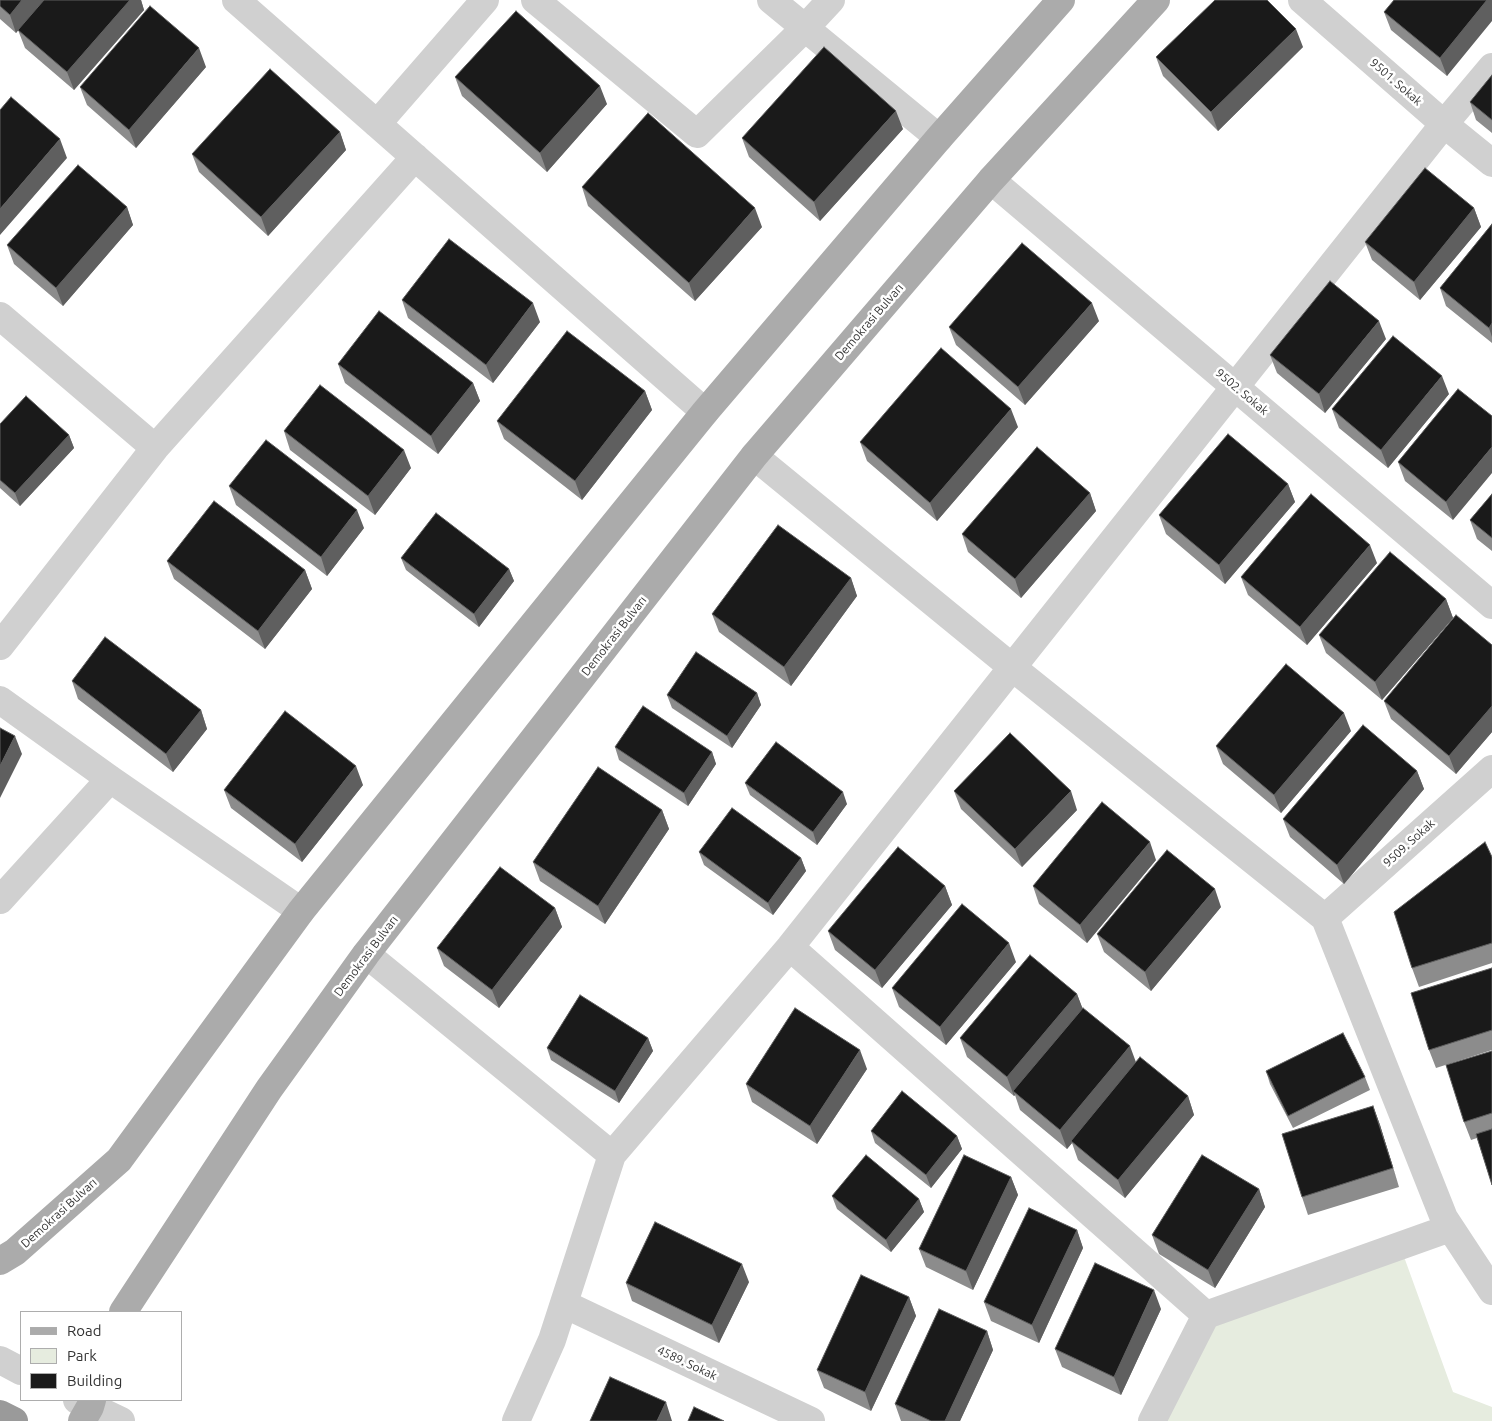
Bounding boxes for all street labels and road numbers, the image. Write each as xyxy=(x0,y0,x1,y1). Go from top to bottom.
street label: 9501. Sokak xyxy=(1367,55,1425,109)
street label: Demokrasi Bulvarı xyxy=(832,281,906,363)
street label: 9502. Sokak xyxy=(1213,366,1271,418)
street label: Demokrasi Bulvarı xyxy=(578,593,650,679)
street label: 9509. Sokak xyxy=(1380,816,1438,870)
street label: Demokrasi Bulvarı xyxy=(331,913,401,999)
street label: Demokrasi Bulvarı xyxy=(18,1175,100,1251)
street label: 4589. Sokak xyxy=(655,1343,719,1383)

